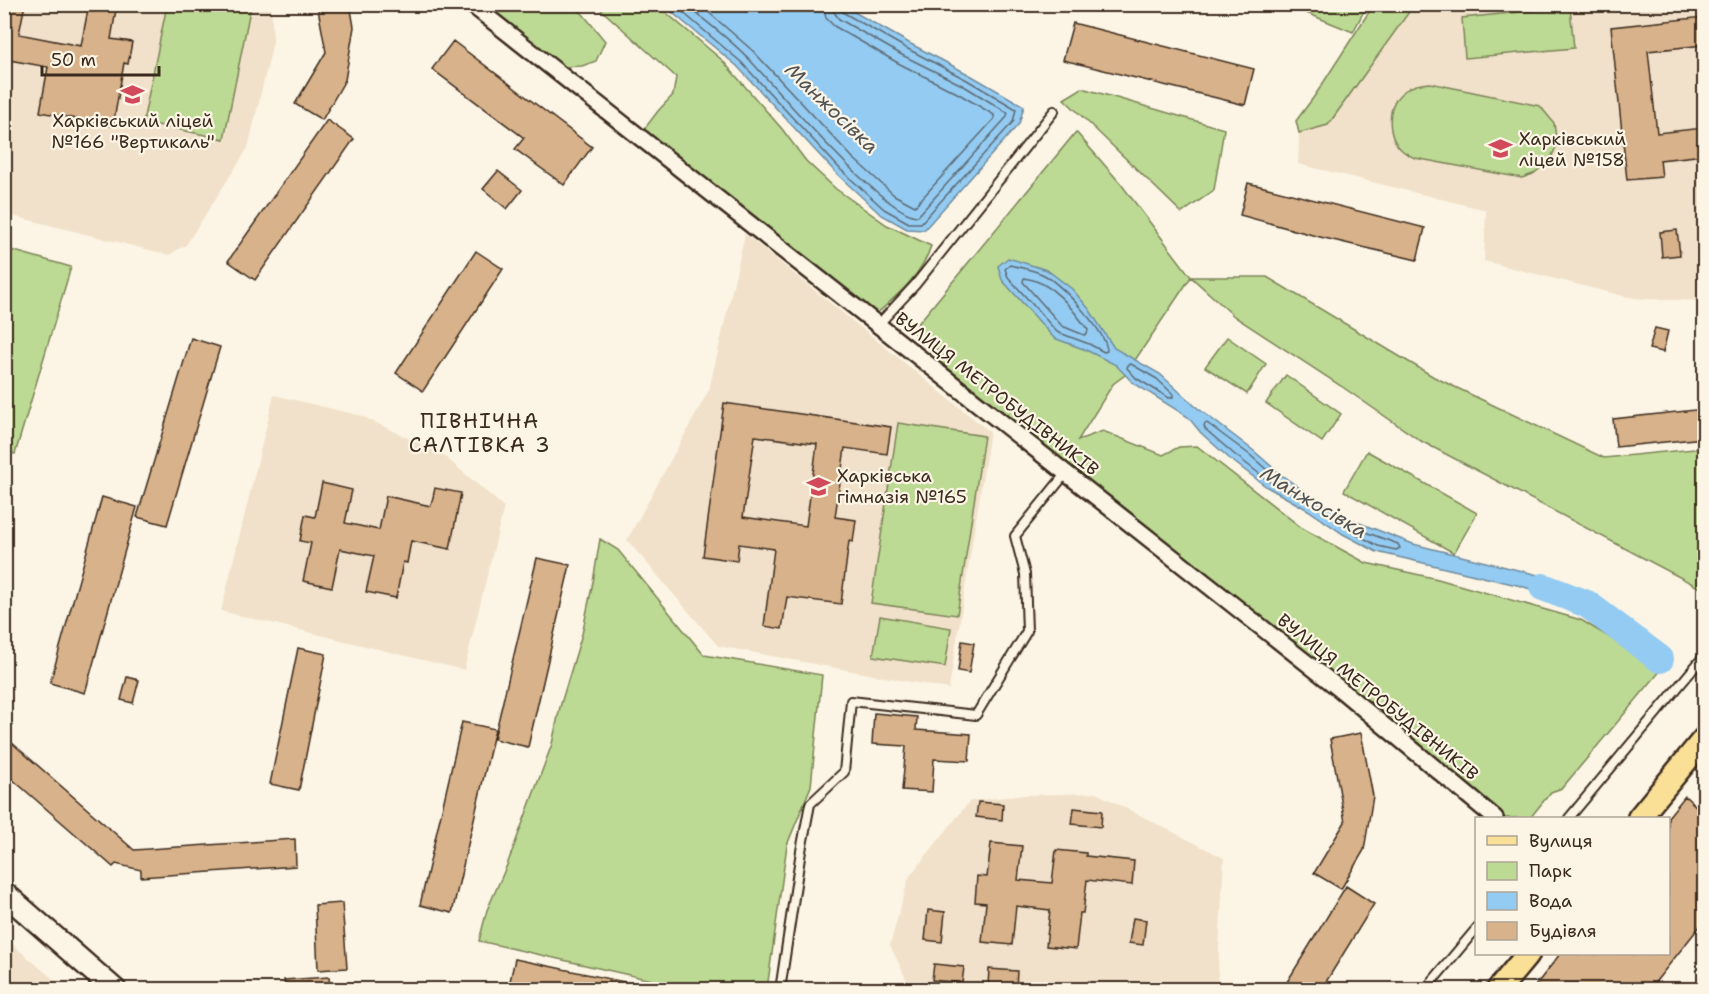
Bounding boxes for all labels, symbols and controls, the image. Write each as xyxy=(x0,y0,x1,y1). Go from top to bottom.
scale bar xyxy=(42,39,159,77)
text: 50 m xyxy=(51,48,96,72)
water label: Манжосівка xyxy=(780,57,884,159)
school or university icon: Харківський ліцей №166 "Вертикаль" xyxy=(120,82,146,108)
place label: Харківський ліцей №166 "Вертикаль" xyxy=(51,109,215,154)
place label: Харківський ліцей №158 xyxy=(1519,127,1626,172)
school or university icon: Харківський ліцей №158 xyxy=(1488,136,1514,162)
street label: ВУЛИЦЯ МЕТРОБУДІВНИКІВ xyxy=(890,307,1104,481)
district label: ПІВНІЧНА САЛТІВКА 3 xyxy=(409,407,551,459)
water label: Манжосівка xyxy=(1256,460,1372,544)
place label: Харківська гімназія №165 xyxy=(837,464,967,509)
school or university icon: Харківська гімназія №165 xyxy=(806,473,832,499)
street label: ВУЛИЦЯ МЕТРОБУДІВНИКІВ xyxy=(1272,608,1484,786)
legend xyxy=(1475,817,1670,955)
text: Вулиця xyxy=(1529,829,1593,853)
text: Парк xyxy=(1529,859,1572,883)
text: Вода xyxy=(1529,889,1572,913)
text: Будівля xyxy=(1529,919,1597,943)

